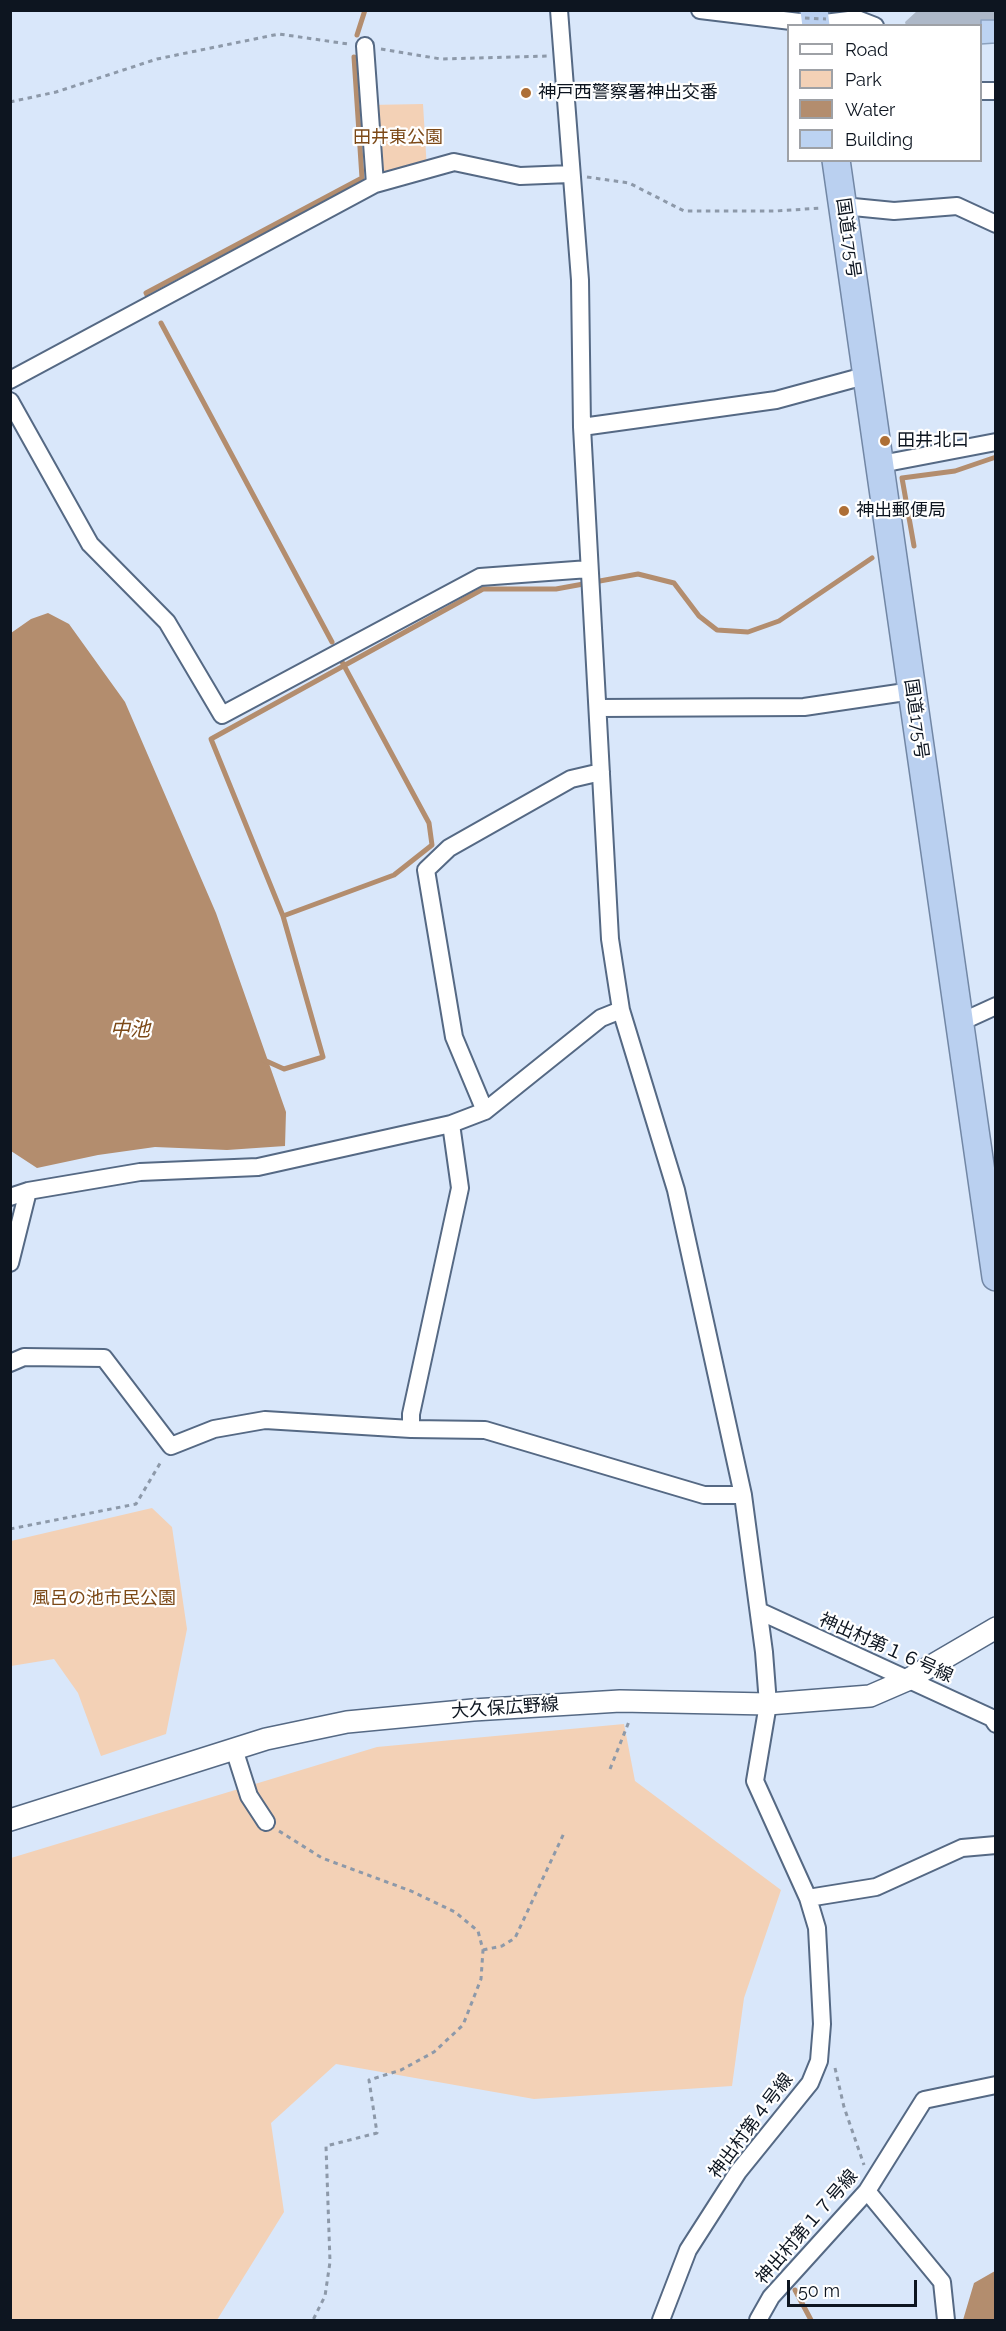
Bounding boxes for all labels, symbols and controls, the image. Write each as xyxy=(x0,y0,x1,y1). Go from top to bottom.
legend xyxy=(787,24,982,162)
text: Road xyxy=(845,39,888,60)
text: Park xyxy=(845,69,882,90)
place label: 神戸西警察署神出交番 xyxy=(538,82,718,104)
marker: 神戸西警察署神出交番 xyxy=(519,86,533,100)
text: Water xyxy=(845,99,895,120)
park label: 田井東公園 xyxy=(353,127,443,149)
text: Building xyxy=(845,129,913,150)
street label: 国道175号 xyxy=(832,197,864,279)
place label: 田井北口 xyxy=(897,430,969,452)
marker: 田井北口 xyxy=(878,434,892,448)
place label: 神出郵便局 xyxy=(856,500,946,522)
marker: 神出郵便局 xyxy=(837,504,851,518)
street label: 国道175号 xyxy=(900,678,932,760)
water label: 中池 xyxy=(110,1018,150,1042)
park label: 風呂の池市民公園 xyxy=(32,1588,176,1610)
street label: 神出村第１６号線 xyxy=(816,1609,956,1687)
street label: 大久保広野線 xyxy=(450,1693,560,1723)
street label: 神出村第４号線 xyxy=(704,2069,798,2183)
street label: 神出村第１７号線 xyxy=(752,2166,862,2288)
scale bar xyxy=(790,2268,920,2306)
text: 50 m xyxy=(798,2280,840,2301)

